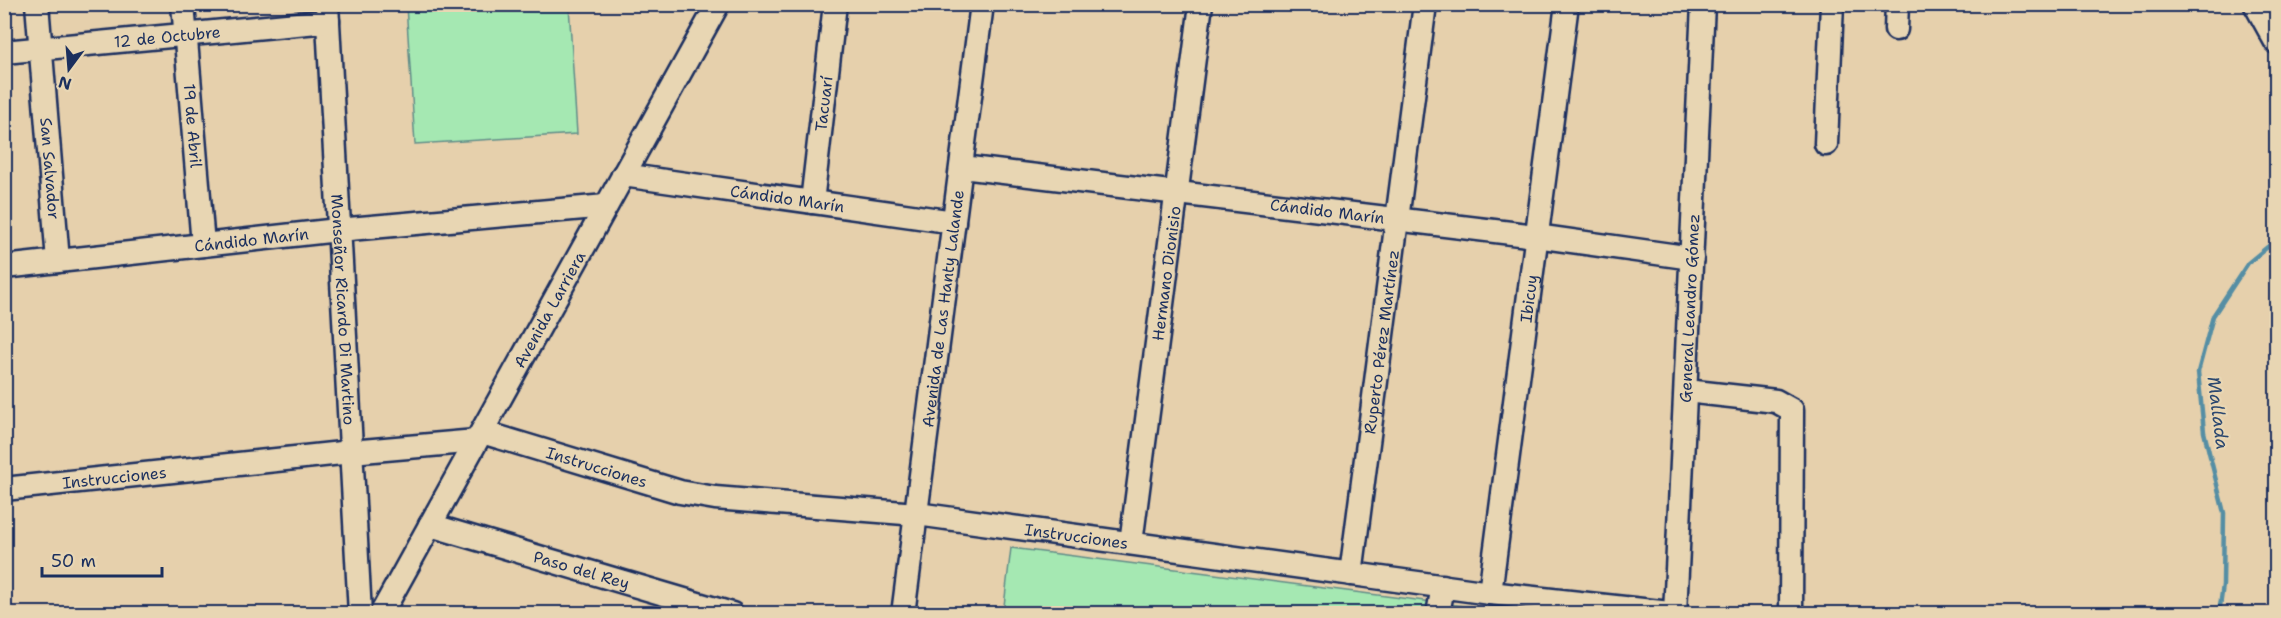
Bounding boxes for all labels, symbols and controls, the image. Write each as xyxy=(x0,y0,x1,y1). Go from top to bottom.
street label: 12 de Octubre xyxy=(113,21,222,52)
north arrow xyxy=(39,39,99,99)
text: N xyxy=(56,71,74,95)
street label: Tacuarí xyxy=(810,74,837,133)
street label: 19 de Abril xyxy=(179,83,207,169)
street label: San Salvador xyxy=(36,117,65,220)
street label: Cándido Marín xyxy=(729,180,846,217)
street label: Avenida de Las Hanty Lalande xyxy=(917,189,968,429)
street label: Monseñor Ricardo Di Martino xyxy=(327,193,360,426)
street label: Cándido Marín xyxy=(1269,194,1386,228)
street label: Hermano Dionisio xyxy=(1147,205,1185,342)
street label: General Leandro Gómez xyxy=(1674,213,1704,403)
street label: Cándido Marín xyxy=(193,223,310,256)
street label: Avenida Larriera xyxy=(509,247,590,371)
street label: Ruperto Pérez Martínez xyxy=(1359,249,1403,435)
street label: Ibicuy xyxy=(1515,273,1542,324)
water label: Mallada xyxy=(2202,375,2234,451)
street label: Instrucciones xyxy=(544,442,650,492)
street label: Instrucciones xyxy=(61,461,168,493)
street label: Instrucciones xyxy=(1023,518,1130,554)
scale bar xyxy=(42,540,162,578)
street label: Paso del Rey xyxy=(531,546,632,594)
text: 50 m xyxy=(51,549,96,573)

